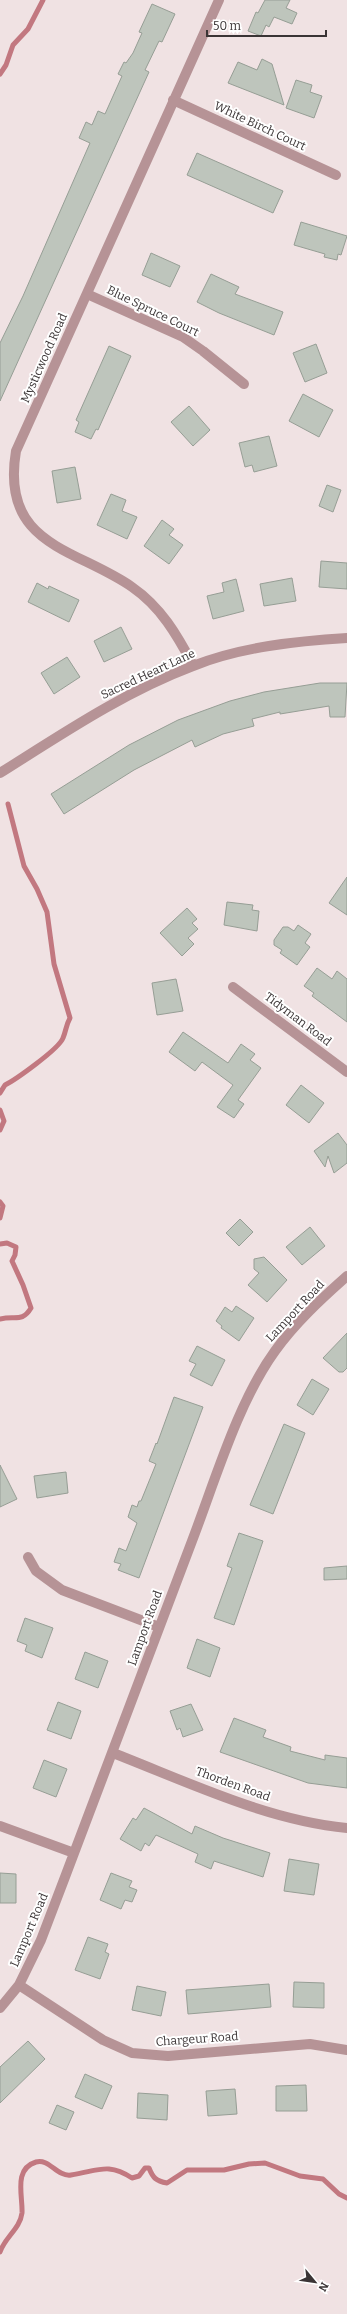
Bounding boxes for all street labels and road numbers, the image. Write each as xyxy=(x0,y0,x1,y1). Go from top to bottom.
street label: White Birch Court xyxy=(212,99,309,154)
street label: Blue Spruce Court xyxy=(105,283,202,340)
street label: Mysticwood Road xyxy=(18,311,70,405)
street label: Sacred Heart Lane xyxy=(99,646,197,702)
street label: Tidyman Road xyxy=(262,989,334,1049)
street label: Lamport Road xyxy=(263,1277,327,1345)
street label: Lamport Road xyxy=(125,1589,165,1667)
street label: Thorden Road xyxy=(194,1764,272,1804)
street label: Lamport Road xyxy=(7,1891,51,1969)
street label: Chargeur Road xyxy=(155,2029,239,2049)

